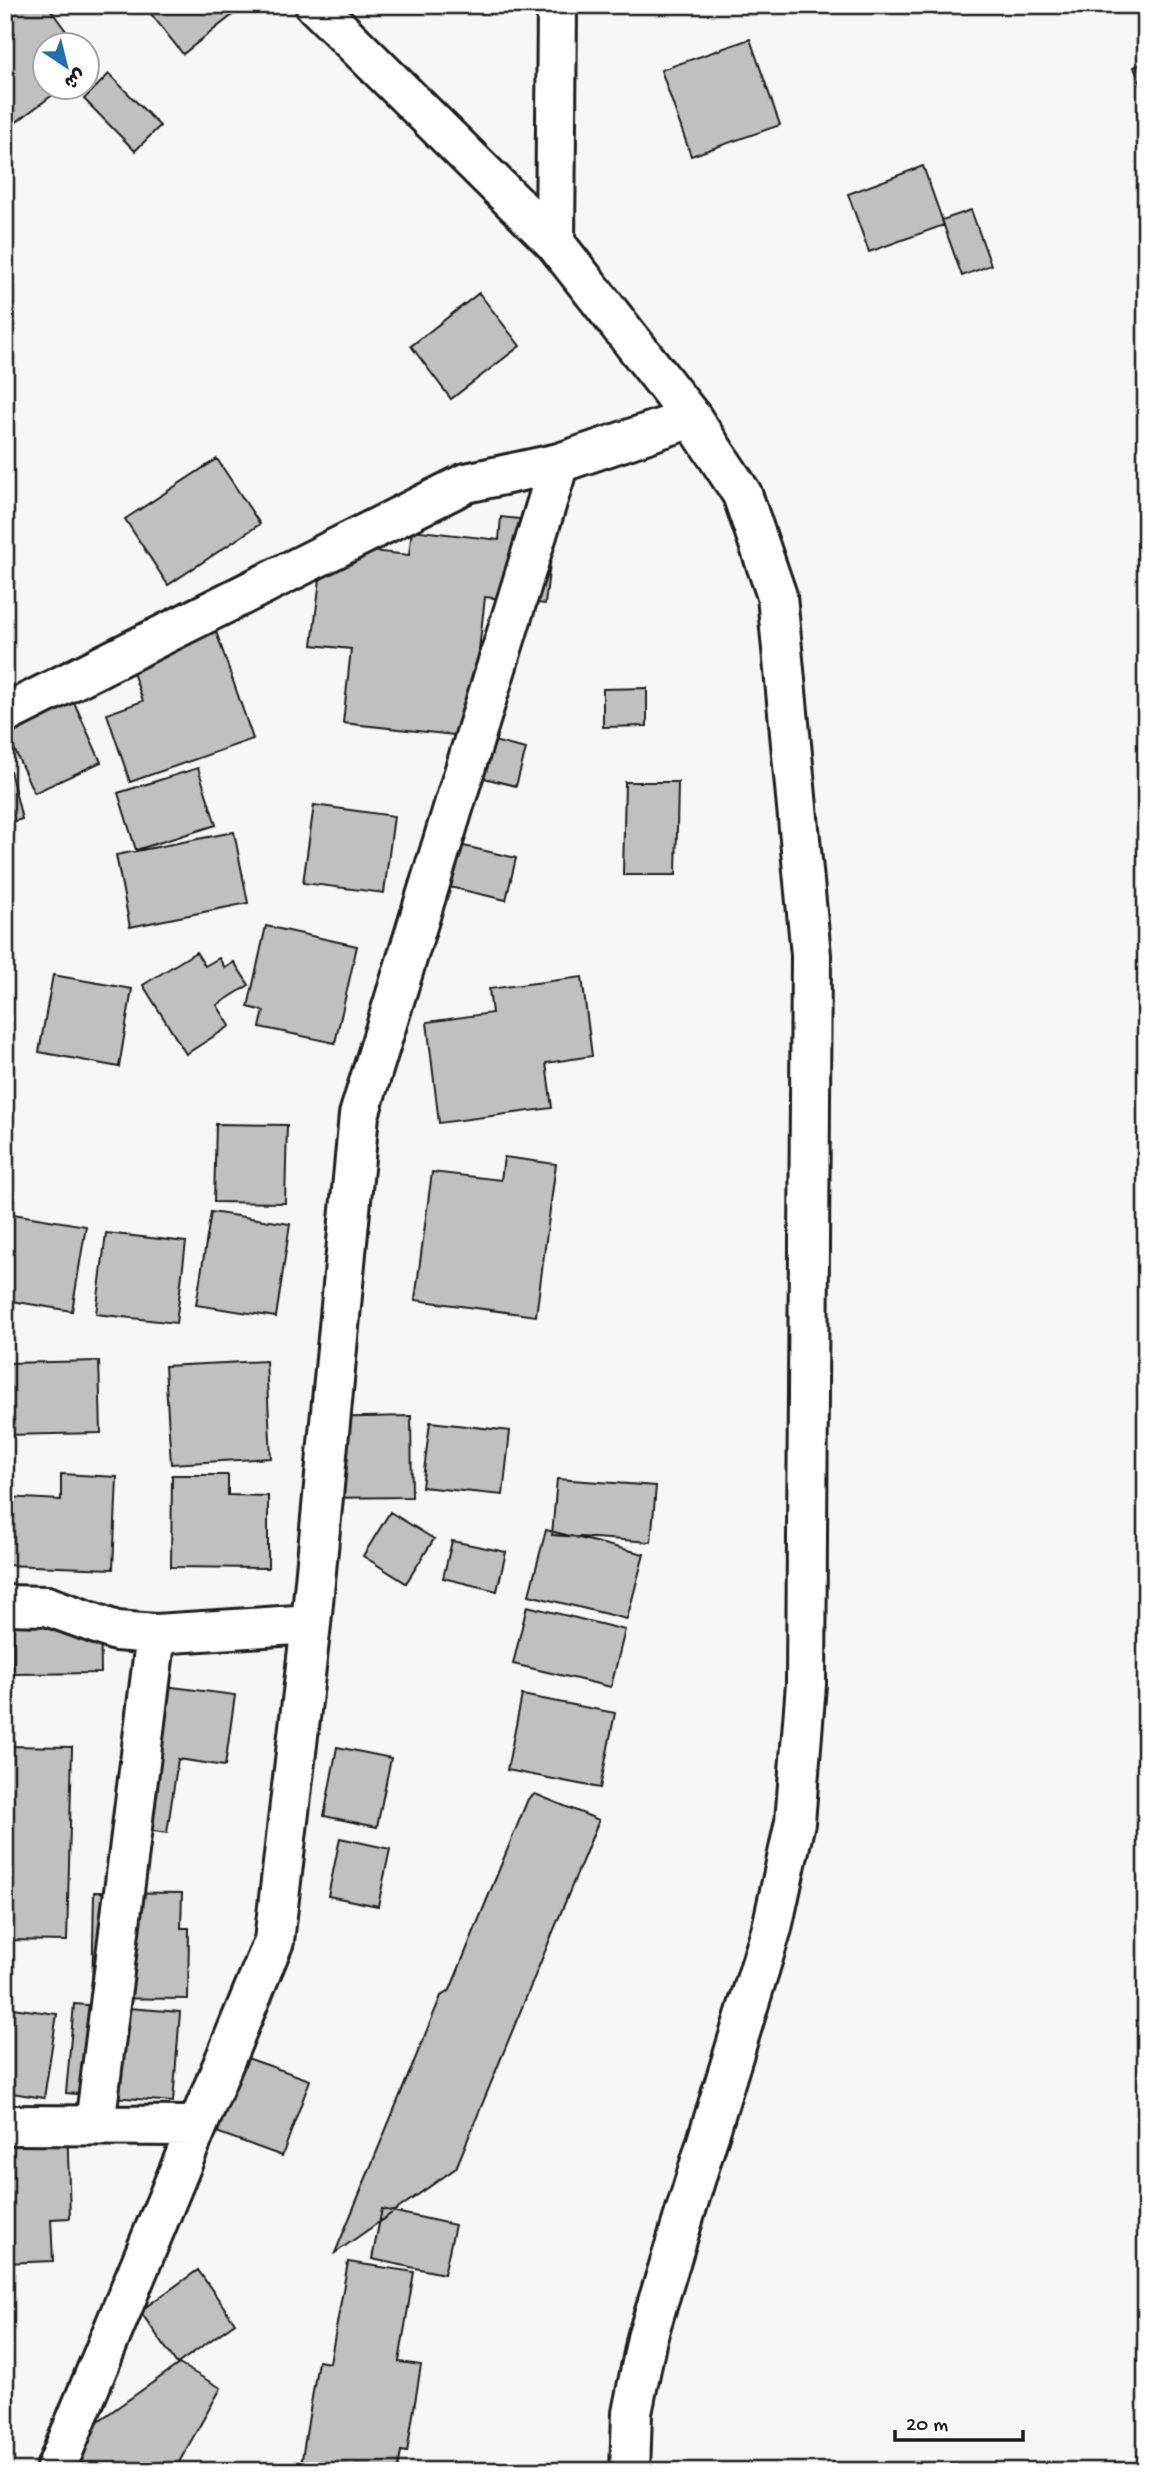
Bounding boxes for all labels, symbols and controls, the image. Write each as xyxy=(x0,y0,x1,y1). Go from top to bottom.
north arrow xyxy=(32,32,102,102)
text: ش xyxy=(59,62,89,93)
scale bar xyxy=(895,2399,1023,2443)
text: 20 m xyxy=(906,2414,948,2439)

